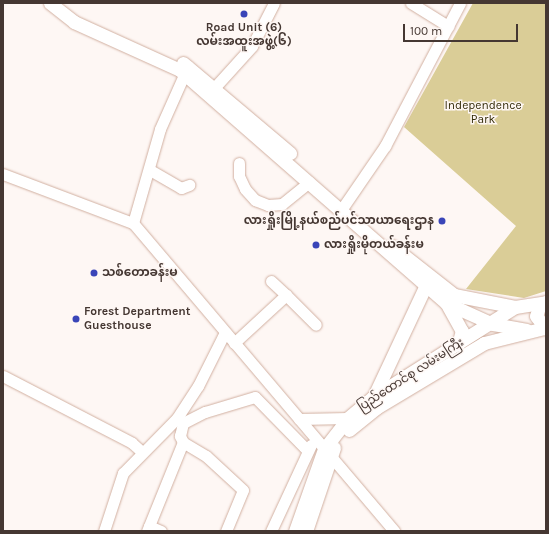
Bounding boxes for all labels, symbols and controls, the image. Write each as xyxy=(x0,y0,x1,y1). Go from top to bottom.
marker: Road Unit (6) လမ်းအထူးအဖွဲ့(၆) xyxy=(239,9,249,19)
scale bar xyxy=(405,16,520,42)
place label: Road Unit (6) လမ်းအထူးအဖွဲ့(၆) xyxy=(196,21,292,49)
text: 100 m xyxy=(410,24,442,38)
park label: Independence Park xyxy=(444,99,522,127)
place label: လားရှိုးမြို့နယ်စည်ပင်သာယာရေးဌာန xyxy=(244,214,434,228)
marker: လားရှိုးမြို့နယ်စည်ပင်သာယာရေးဌာန xyxy=(437,216,447,226)
place label: လားရှိုးမိုတယ်ခန်းမ xyxy=(324,238,424,252)
marker: လားရှိုးမိုတယ်ခန်းမ xyxy=(311,240,321,250)
place label: သစ်တောခန်းမ xyxy=(102,266,178,280)
marker: သစ်တောခန်းမ xyxy=(89,268,99,278)
place label: Forest Department Guesthouse xyxy=(84,305,190,333)
marker: Forest Department Guesthouse xyxy=(71,314,81,324)
street label: ပြည်ထောင်စု လမ်းမကြီး xyxy=(355,335,467,415)

